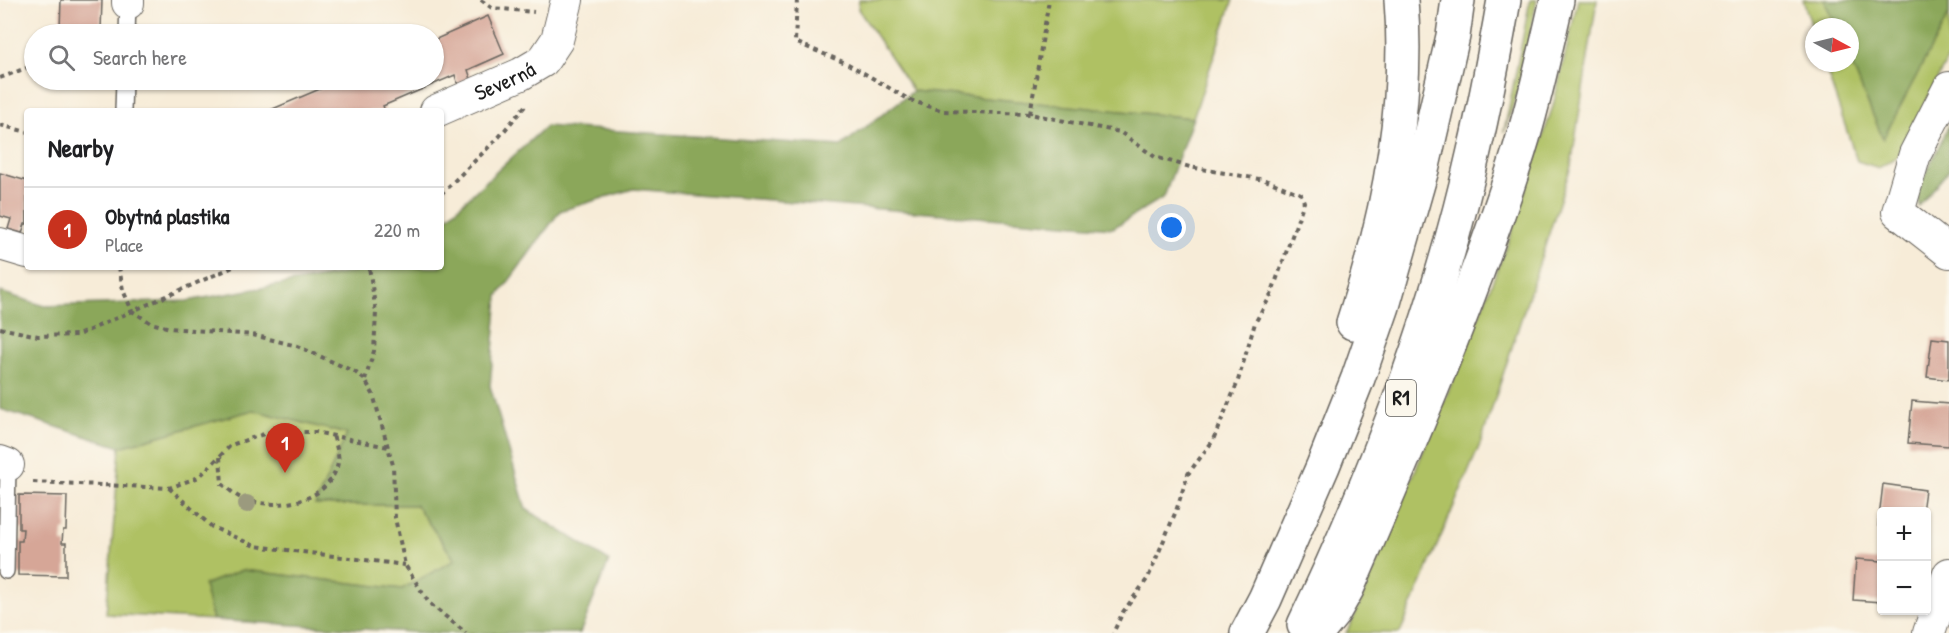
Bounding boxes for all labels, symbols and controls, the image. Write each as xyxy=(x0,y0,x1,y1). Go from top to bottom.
north arrow xyxy=(1805,18,1859,72)
search box xyxy=(24,24,444,90)
icon: search xyxy=(45,41,78,74)
text: Search here xyxy=(93,42,187,72)
street label: Severná xyxy=(470,54,541,107)
text: Nearby xyxy=(48,130,114,165)
text: Obytná plastika xyxy=(105,201,229,231)
your location xyxy=(1157,213,1186,242)
text: 1 xyxy=(64,216,71,243)
text: 220 m xyxy=(374,216,420,243)
text: Place xyxy=(105,231,144,258)
road number: R1 xyxy=(1386,380,1416,416)
pin: 1 xyxy=(266,424,304,473)
map controls xyxy=(1877,507,1931,615)
button: + xyxy=(1877,507,1931,561)
button: − xyxy=(1877,561,1931,615)

